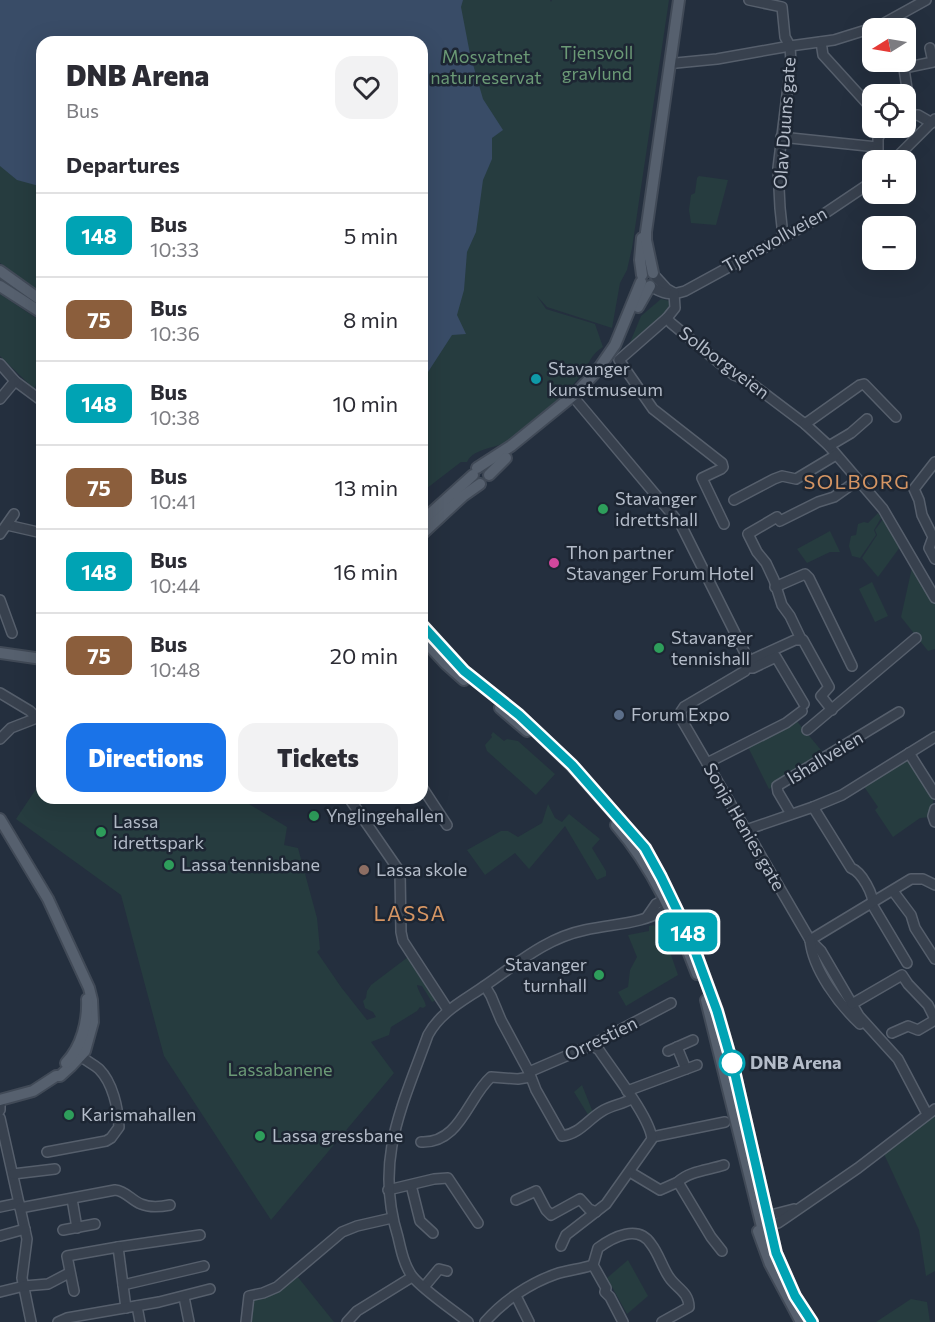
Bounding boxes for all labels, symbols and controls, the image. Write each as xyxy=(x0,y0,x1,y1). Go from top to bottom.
north arrow xyxy=(862,18,916,72)
map controls xyxy=(862,18,916,270)
park label: Tjensvoll gravlund xyxy=(561,41,633,84)
park label: Mosvatnet naturreservat xyxy=(430,45,542,88)
button: heart xyxy=(335,56,398,119)
street label: Olav Duuns gate xyxy=(768,56,800,190)
text: DNB Arena xyxy=(66,58,209,92)
button: locate xyxy=(862,84,916,138)
text: Bus xyxy=(66,98,99,122)
button: + xyxy=(862,150,916,204)
text: Departures xyxy=(66,151,180,178)
street label: Tjensvollveien xyxy=(719,201,830,277)
text: Bus xyxy=(150,210,187,237)
button: − xyxy=(862,216,916,270)
text: 5 min xyxy=(344,222,398,249)
text: 148 xyxy=(81,223,117,248)
text: 10:33 xyxy=(150,237,199,261)
text: Bus xyxy=(150,294,187,321)
text: 8 min xyxy=(343,306,398,333)
text: 75 xyxy=(87,307,111,332)
text: 10:36 xyxy=(150,321,200,345)
street label: Solborgveien xyxy=(675,321,774,403)
place label: Stavanger kunstmuseum xyxy=(548,357,663,400)
marker: Stavanger kunstmuseum xyxy=(529,372,543,386)
text: Bus xyxy=(150,378,187,405)
text: 10 min xyxy=(333,390,398,417)
text: 148 xyxy=(81,391,117,416)
text: 10:38 xyxy=(150,405,200,429)
text: Bus xyxy=(150,462,187,489)
district label: SOLBORG xyxy=(803,469,911,493)
text: 13 min xyxy=(334,474,398,501)
text: 75 xyxy=(87,475,111,500)
place label: Stavanger idrettshall xyxy=(615,487,698,530)
text: 10:41 xyxy=(150,489,196,513)
marker: Stavanger idrettshall xyxy=(596,502,610,516)
place label: Thon partner Stavanger Forum Hotel xyxy=(566,541,754,584)
text: Bus xyxy=(150,546,187,573)
marker: Thon partner Stavanger Forum Hotel xyxy=(547,556,561,570)
text: 16 min xyxy=(334,558,398,585)
text: 148 xyxy=(81,559,117,584)
text: 10:44 xyxy=(150,573,200,597)
place label: Stavanger tennishall xyxy=(671,626,753,669)
text: Bus xyxy=(150,630,187,657)
marker: Stavanger tennishall xyxy=(652,641,666,655)
text: 20 min xyxy=(330,642,398,669)
text: 75 xyxy=(87,643,111,668)
text: 10:48 xyxy=(150,657,200,681)
place label: Forum Expo xyxy=(631,703,730,725)
marker: Forum Expo xyxy=(612,708,626,722)
button: Directions xyxy=(66,723,226,792)
button: Tickets xyxy=(238,723,398,792)
street label: Ishallveien xyxy=(782,726,867,788)
street label: Sonja Henies gate xyxy=(699,759,790,894)
place label: Ynglingehallen xyxy=(326,804,444,826)
marker: Ynglingehallen xyxy=(307,809,321,823)
place label: Lassa idrettspark xyxy=(113,810,204,853)
marker: Lassa idrettspark xyxy=(94,825,108,839)
place label: Lassa tennisbane xyxy=(181,853,320,875)
marker: Lassa tennisbane xyxy=(162,858,176,872)
place label: Lassa skole xyxy=(376,858,467,880)
marker: Lassa skole xyxy=(357,863,371,877)
district label: LASSA xyxy=(373,900,447,925)
line badge: 148 xyxy=(654,912,722,952)
text: 148 xyxy=(670,920,706,945)
place label: Stavanger turnhall xyxy=(505,953,587,996)
marker: Stavanger turnhall xyxy=(592,968,606,982)
street label: Orrestien xyxy=(561,1011,641,1065)
marker: DNB Arena xyxy=(719,1050,745,1076)
place label: DNB Arena xyxy=(750,1051,842,1073)
park label: Lassabanene xyxy=(227,1058,333,1080)
place label: Karismahallen xyxy=(81,1103,196,1125)
marker: Karismahallen xyxy=(62,1108,76,1122)
place label: Lassa gressbane xyxy=(272,1124,403,1146)
marker: Lassa gressbane xyxy=(253,1129,267,1143)

